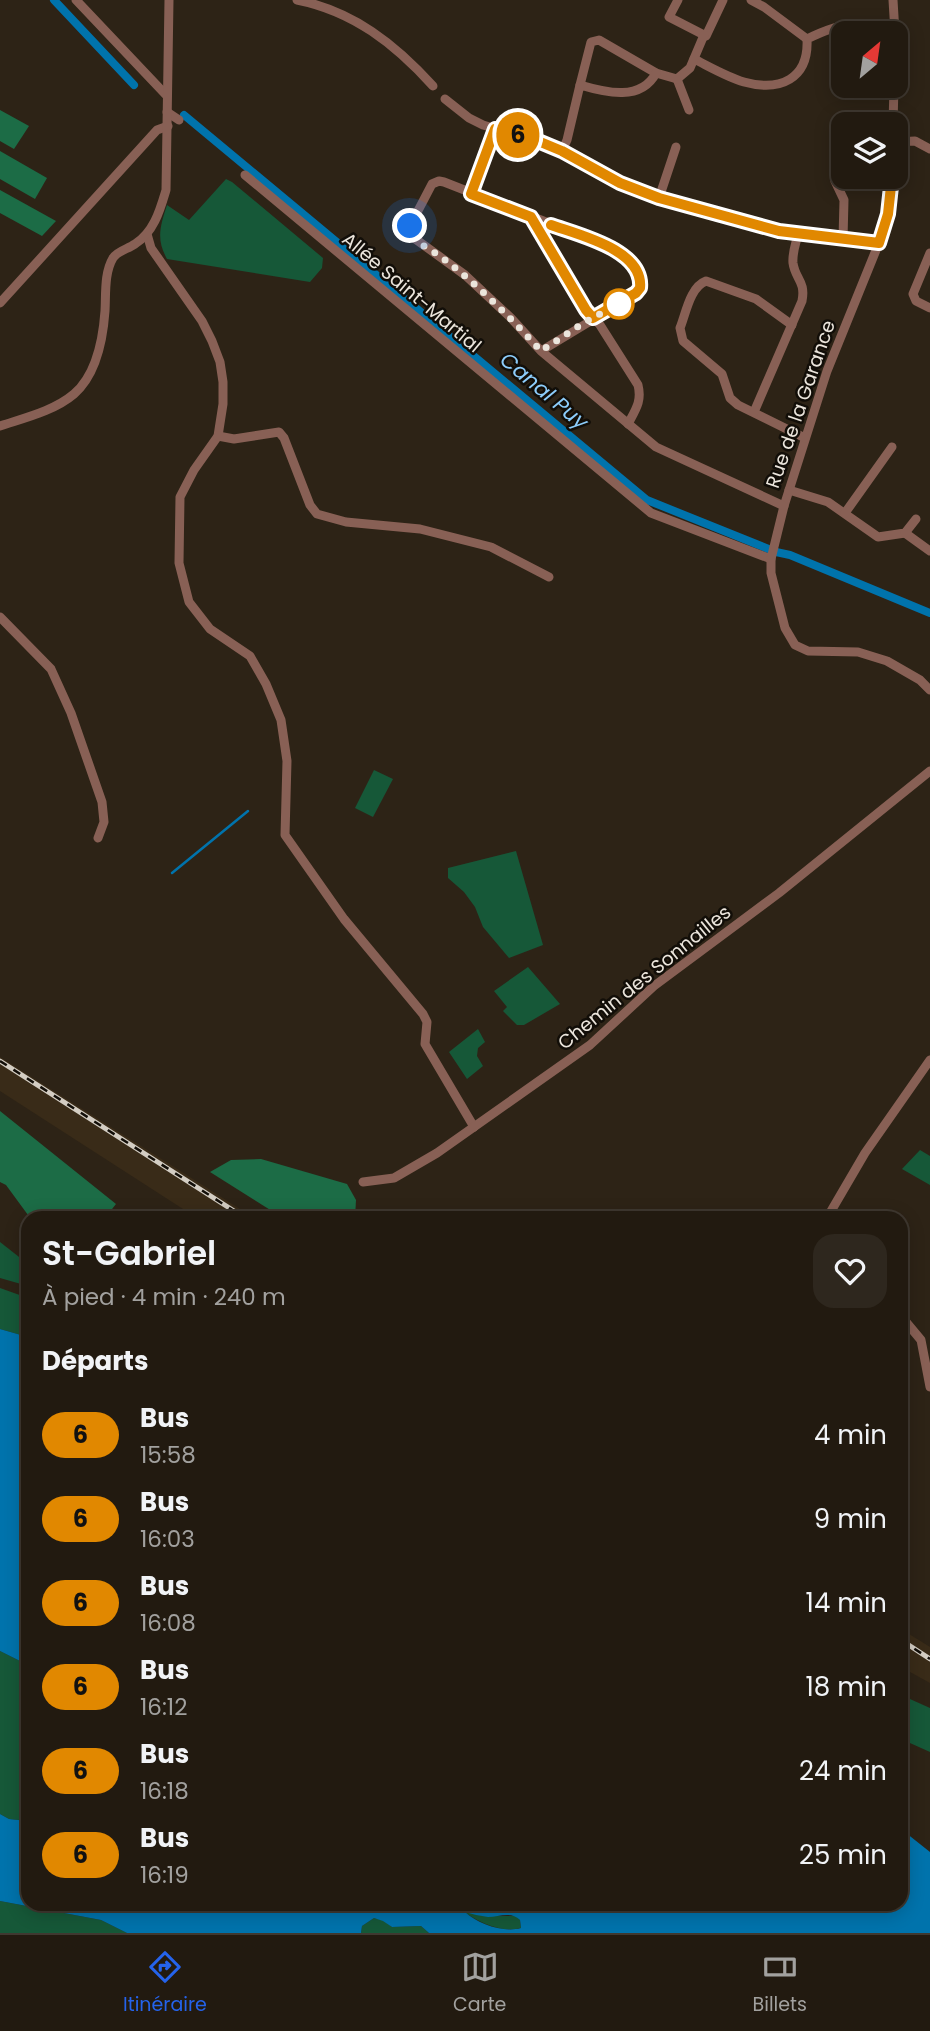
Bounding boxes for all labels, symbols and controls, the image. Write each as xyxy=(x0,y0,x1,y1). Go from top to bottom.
north arrow xyxy=(831,21,908,98)
map controls xyxy=(831,21,908,189)
line badge: 6 xyxy=(495,112,541,158)
button: layers xyxy=(831,112,908,189)
text: 6 xyxy=(510,118,526,151)
your location xyxy=(392,208,427,243)
street label: Allée Saint-Martial xyxy=(336,226,487,359)
unlabelled marker xyxy=(604,289,634,319)
street label: Rue de la Garance xyxy=(759,317,842,492)
water label: Canal Puy xyxy=(494,345,595,437)
street label: Chemin des Sonnailles xyxy=(552,899,737,1056)
text: St-Gabriel xyxy=(42,1230,216,1277)
button: heart xyxy=(813,1234,887,1308)
text: À pied · 4 min · 240 m xyxy=(42,1281,286,1313)
text: Départs xyxy=(42,1343,148,1379)
text: Bus xyxy=(140,1400,189,1436)
text: 4 min xyxy=(814,1417,887,1453)
text: 6 xyxy=(73,1418,88,1451)
text: 15:58 xyxy=(140,1439,196,1471)
text: Bus xyxy=(140,1484,189,1520)
text: 9 min xyxy=(814,1501,887,1537)
text: 6 xyxy=(73,1502,88,1535)
text: 16:03 xyxy=(140,1523,195,1555)
text: Bus xyxy=(140,1568,189,1604)
text: 14 min xyxy=(806,1585,887,1621)
text: 6 xyxy=(73,1586,88,1619)
text: 16:08 xyxy=(140,1607,196,1639)
text: Bus xyxy=(140,1652,189,1688)
text: 18 min xyxy=(806,1669,887,1705)
text: 6 xyxy=(73,1670,88,1703)
text: 16:12 xyxy=(140,1691,187,1723)
text: Bus xyxy=(140,1736,189,1772)
text: 24 min xyxy=(799,1753,887,1789)
text: 6 xyxy=(73,1754,88,1787)
text: 16:18 xyxy=(140,1775,189,1807)
text: Bus xyxy=(140,1820,189,1856)
text: 25 min xyxy=(799,1837,887,1873)
text: 6 xyxy=(73,1838,88,1871)
text: 16:19 xyxy=(140,1859,189,1891)
tab: Itinéraire xyxy=(123,1948,207,2019)
tab: Carte xyxy=(453,1948,506,2019)
tab: Billets xyxy=(753,1948,807,2019)

